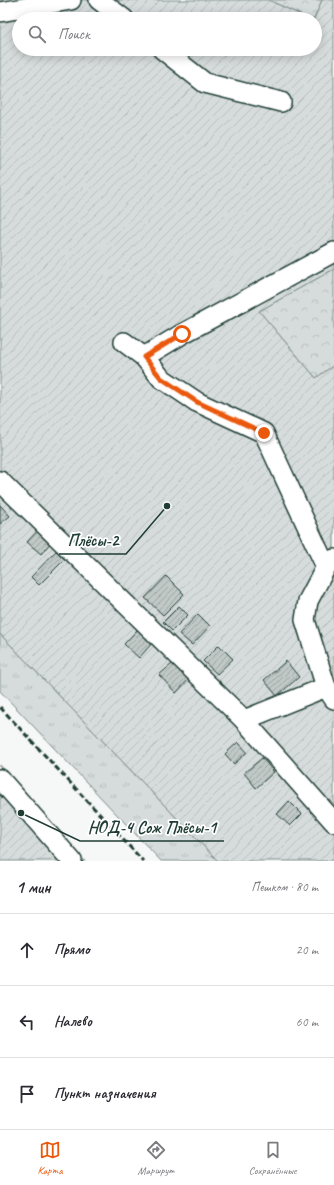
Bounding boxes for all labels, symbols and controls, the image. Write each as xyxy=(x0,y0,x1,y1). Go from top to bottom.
search box xyxy=(12,12,322,56)
icon: search xyxy=(26,23,48,45)
text: Поиск xyxy=(58,25,90,44)
route start xyxy=(173,325,191,343)
route end xyxy=(255,424,273,442)
callout: Плёсы-2 xyxy=(59,525,126,554)
text: Плёсы-2 xyxy=(67,530,120,551)
callout: НОД-4 Сож Плёсы-1 xyxy=(80,812,224,841)
text: НОД-4 Сож Плёсы-1 xyxy=(88,817,219,838)
text: 1 мин xyxy=(16,877,51,898)
text: Пешком · 80 m xyxy=(251,879,318,895)
icon: ahead xyxy=(16,939,38,961)
text: Прямо xyxy=(54,940,90,959)
text: 20 m xyxy=(296,942,318,958)
icon: left xyxy=(16,1011,38,1033)
text: Налево xyxy=(54,1012,92,1031)
text: 60 m xyxy=(296,1014,318,1030)
icon: arrive xyxy=(16,1083,38,1105)
text: Пункт назначения xyxy=(54,1084,156,1103)
tab: Карта xyxy=(37,1139,63,1177)
tab: Маршрут xyxy=(138,1139,174,1177)
tab: Сохранённые xyxy=(249,1139,297,1177)

